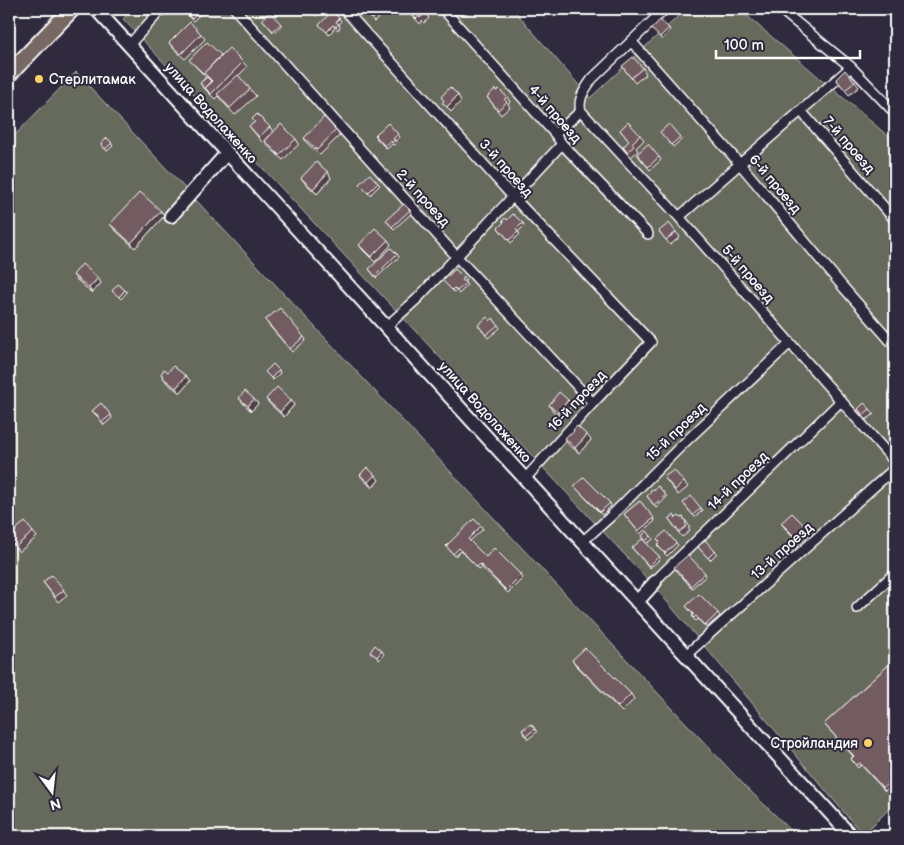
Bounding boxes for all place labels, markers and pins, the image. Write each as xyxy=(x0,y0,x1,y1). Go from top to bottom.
place label: Стерлитамак xyxy=(49,71,136,88)
marker: Стерлитамак xyxy=(33,73,45,85)
place label: Стройландия xyxy=(771,735,858,752)
marker: Стройландия xyxy=(862,737,874,749)

